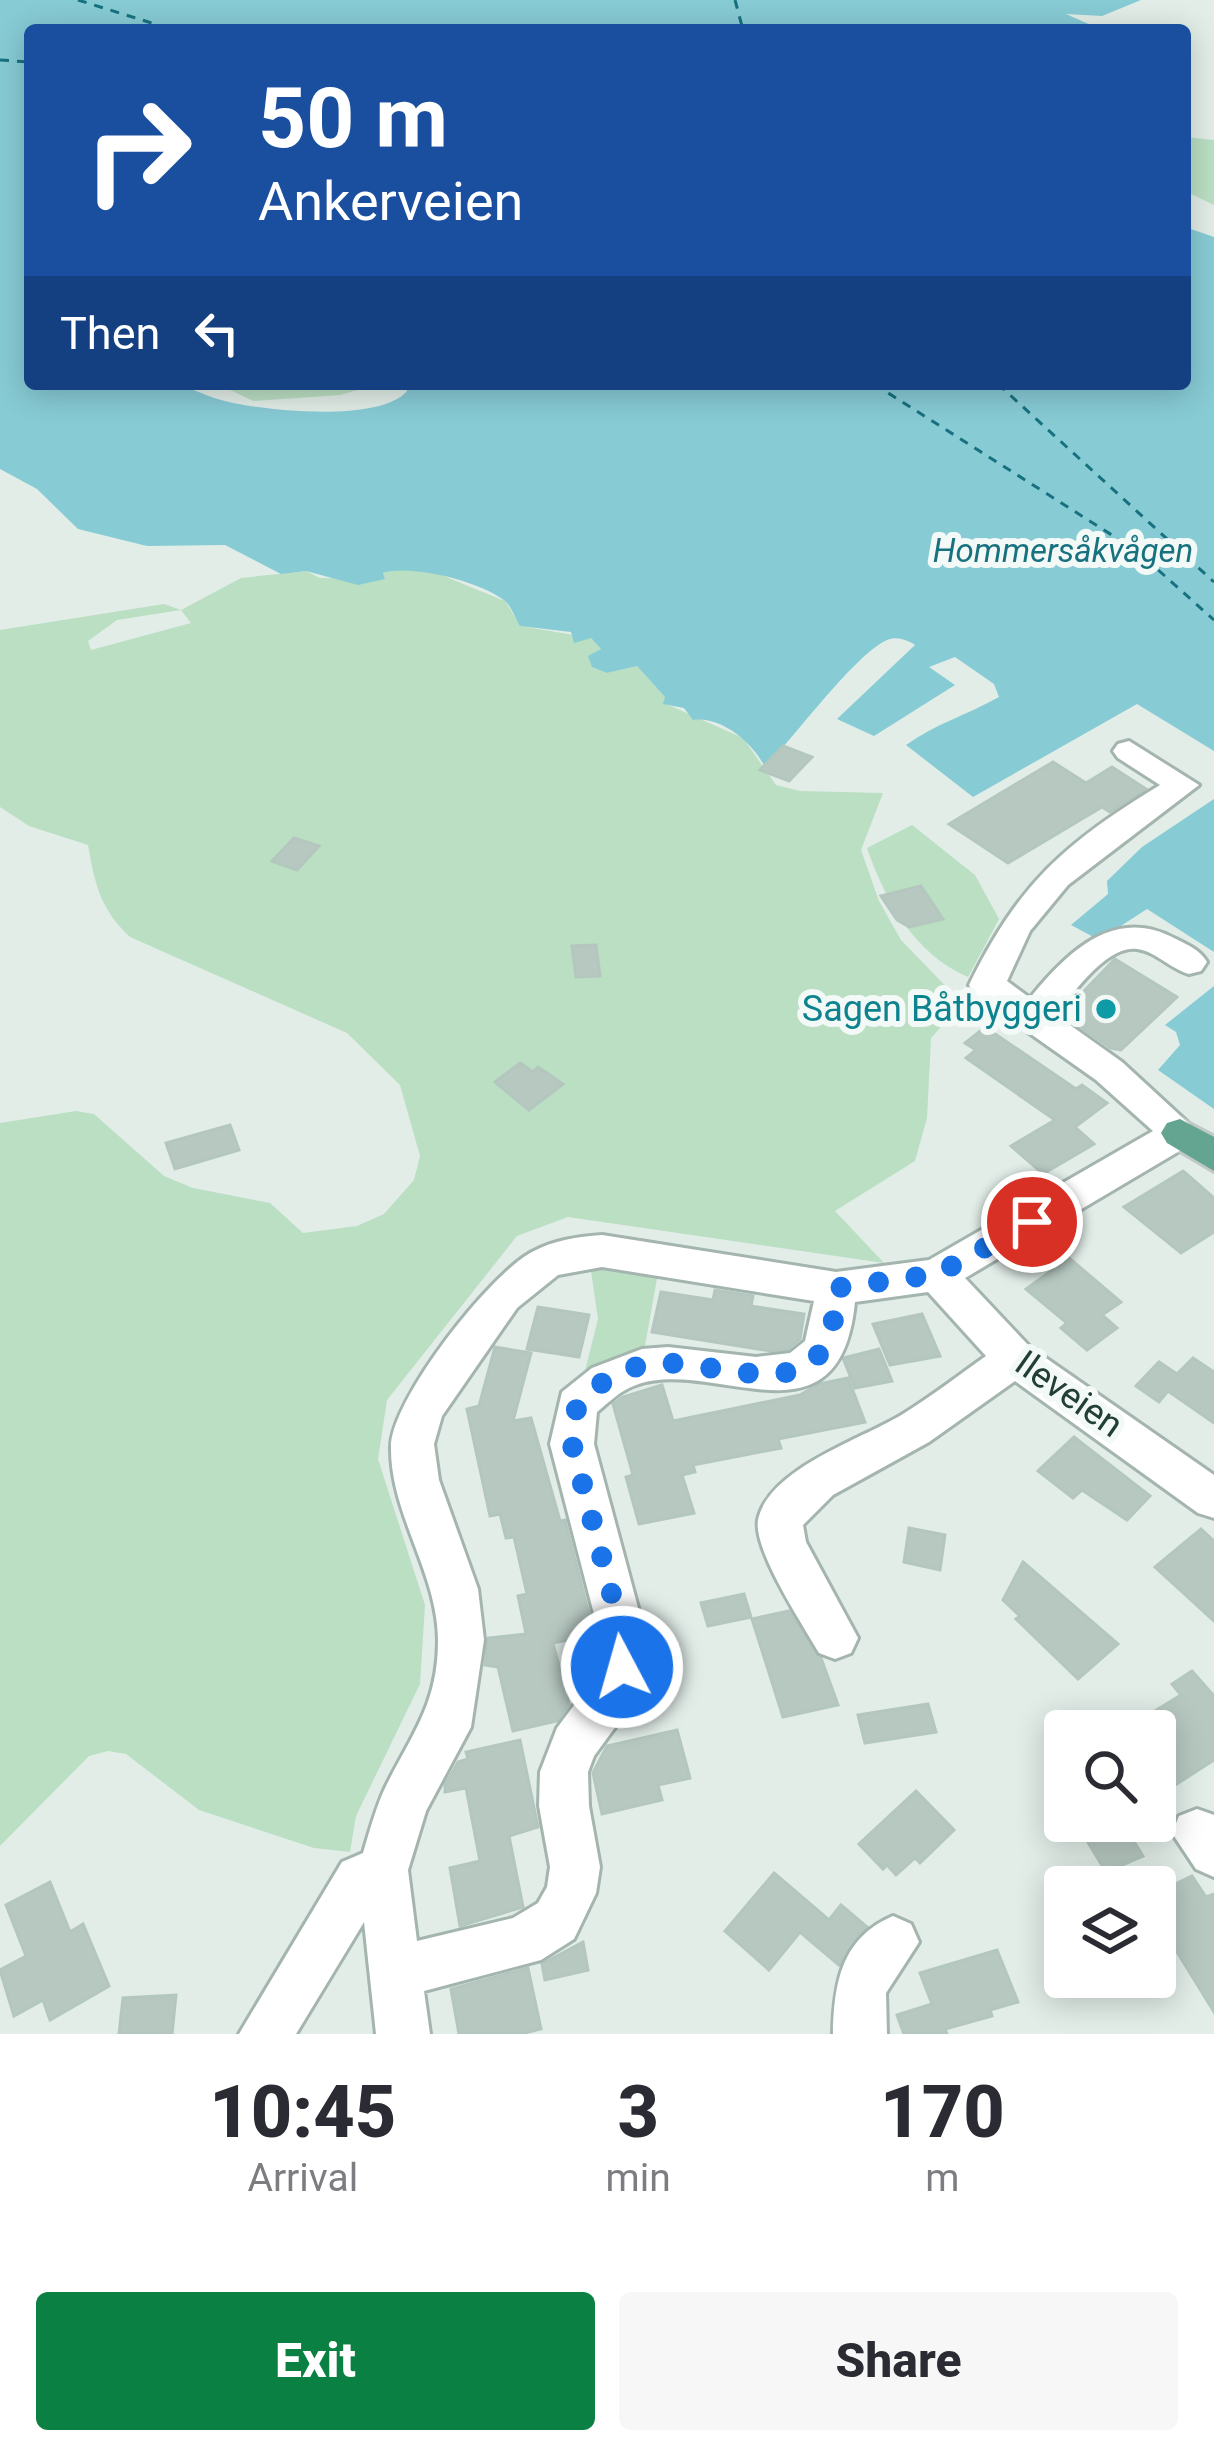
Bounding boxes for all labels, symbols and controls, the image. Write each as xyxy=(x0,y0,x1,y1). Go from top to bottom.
text: 50 m xyxy=(258,69,448,168)
icon: right xyxy=(60,72,216,228)
text: Ankerveien xyxy=(258,170,523,233)
icon: left xyxy=(184,300,250,366)
text: Then xyxy=(60,307,160,360)
water label: Hommersåkvågen xyxy=(933,531,1193,570)
place label: Sagen Båtbyggeri xyxy=(802,988,1082,1030)
marker: Sagen Båtbyggeri xyxy=(1093,996,1119,1022)
pin xyxy=(981,1171,1083,1273)
icon: arrive xyxy=(999,1189,1065,1255)
street label: Ileveien xyxy=(1007,1342,1131,1446)
position arrow xyxy=(559,1604,685,1730)
map controls xyxy=(1044,1710,1176,1998)
button: search xyxy=(1044,1710,1176,1842)
button: layers xyxy=(1044,1866,1176,1998)
text: 10:45 xyxy=(209,2070,396,2155)
text: 3 xyxy=(617,2070,659,2155)
text: 170 xyxy=(880,2070,1005,2155)
text: Arrival xyxy=(247,2155,358,2201)
text: min xyxy=(606,2155,671,2201)
text: m xyxy=(925,2155,959,2201)
button: Exit xyxy=(36,2292,595,2430)
button: Share xyxy=(619,2292,1178,2430)

